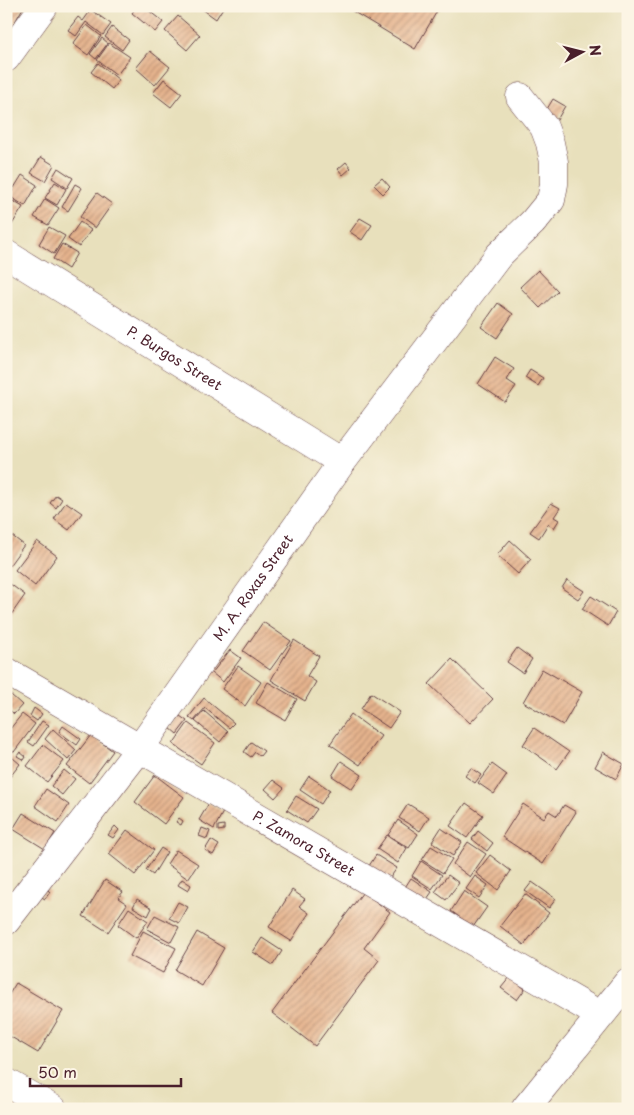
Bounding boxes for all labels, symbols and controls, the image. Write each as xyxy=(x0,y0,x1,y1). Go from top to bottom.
north arrow xyxy=(556,28,606,78)
text: N xyxy=(584,44,606,57)
street label: P. Burgos Street xyxy=(123,320,226,395)
street label: M. A. Roxas Street xyxy=(208,530,298,645)
street label: P. Zamora Street xyxy=(249,805,359,881)
scale bar xyxy=(30,1055,181,1087)
text: 50 m xyxy=(38,1060,77,1083)

